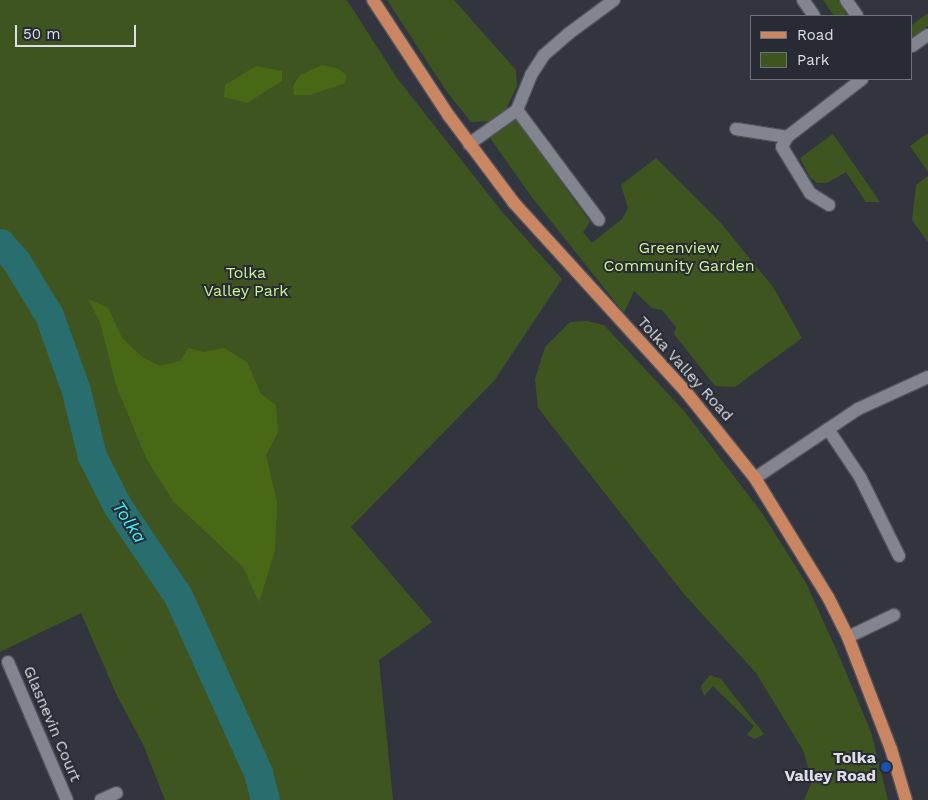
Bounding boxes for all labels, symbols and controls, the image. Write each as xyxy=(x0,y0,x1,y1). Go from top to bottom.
scale bar xyxy=(18,15,139,47)
legend xyxy=(750,15,913,80)
text: 50 m xyxy=(23,25,60,43)
text: Road xyxy=(797,26,834,44)
text: Park xyxy=(797,51,829,69)
park label: Greenview Community Garden xyxy=(603,238,755,276)
park label: Tolka Valley Park xyxy=(203,263,289,301)
street label: Tolka Valley Road xyxy=(632,312,738,426)
water label: Tolka xyxy=(108,497,150,547)
street label: Glasnevin Court xyxy=(19,663,85,785)
place label: Tolka Valley Road xyxy=(784,748,876,786)
marker: Tolka Valley Road xyxy=(880,761,892,773)

